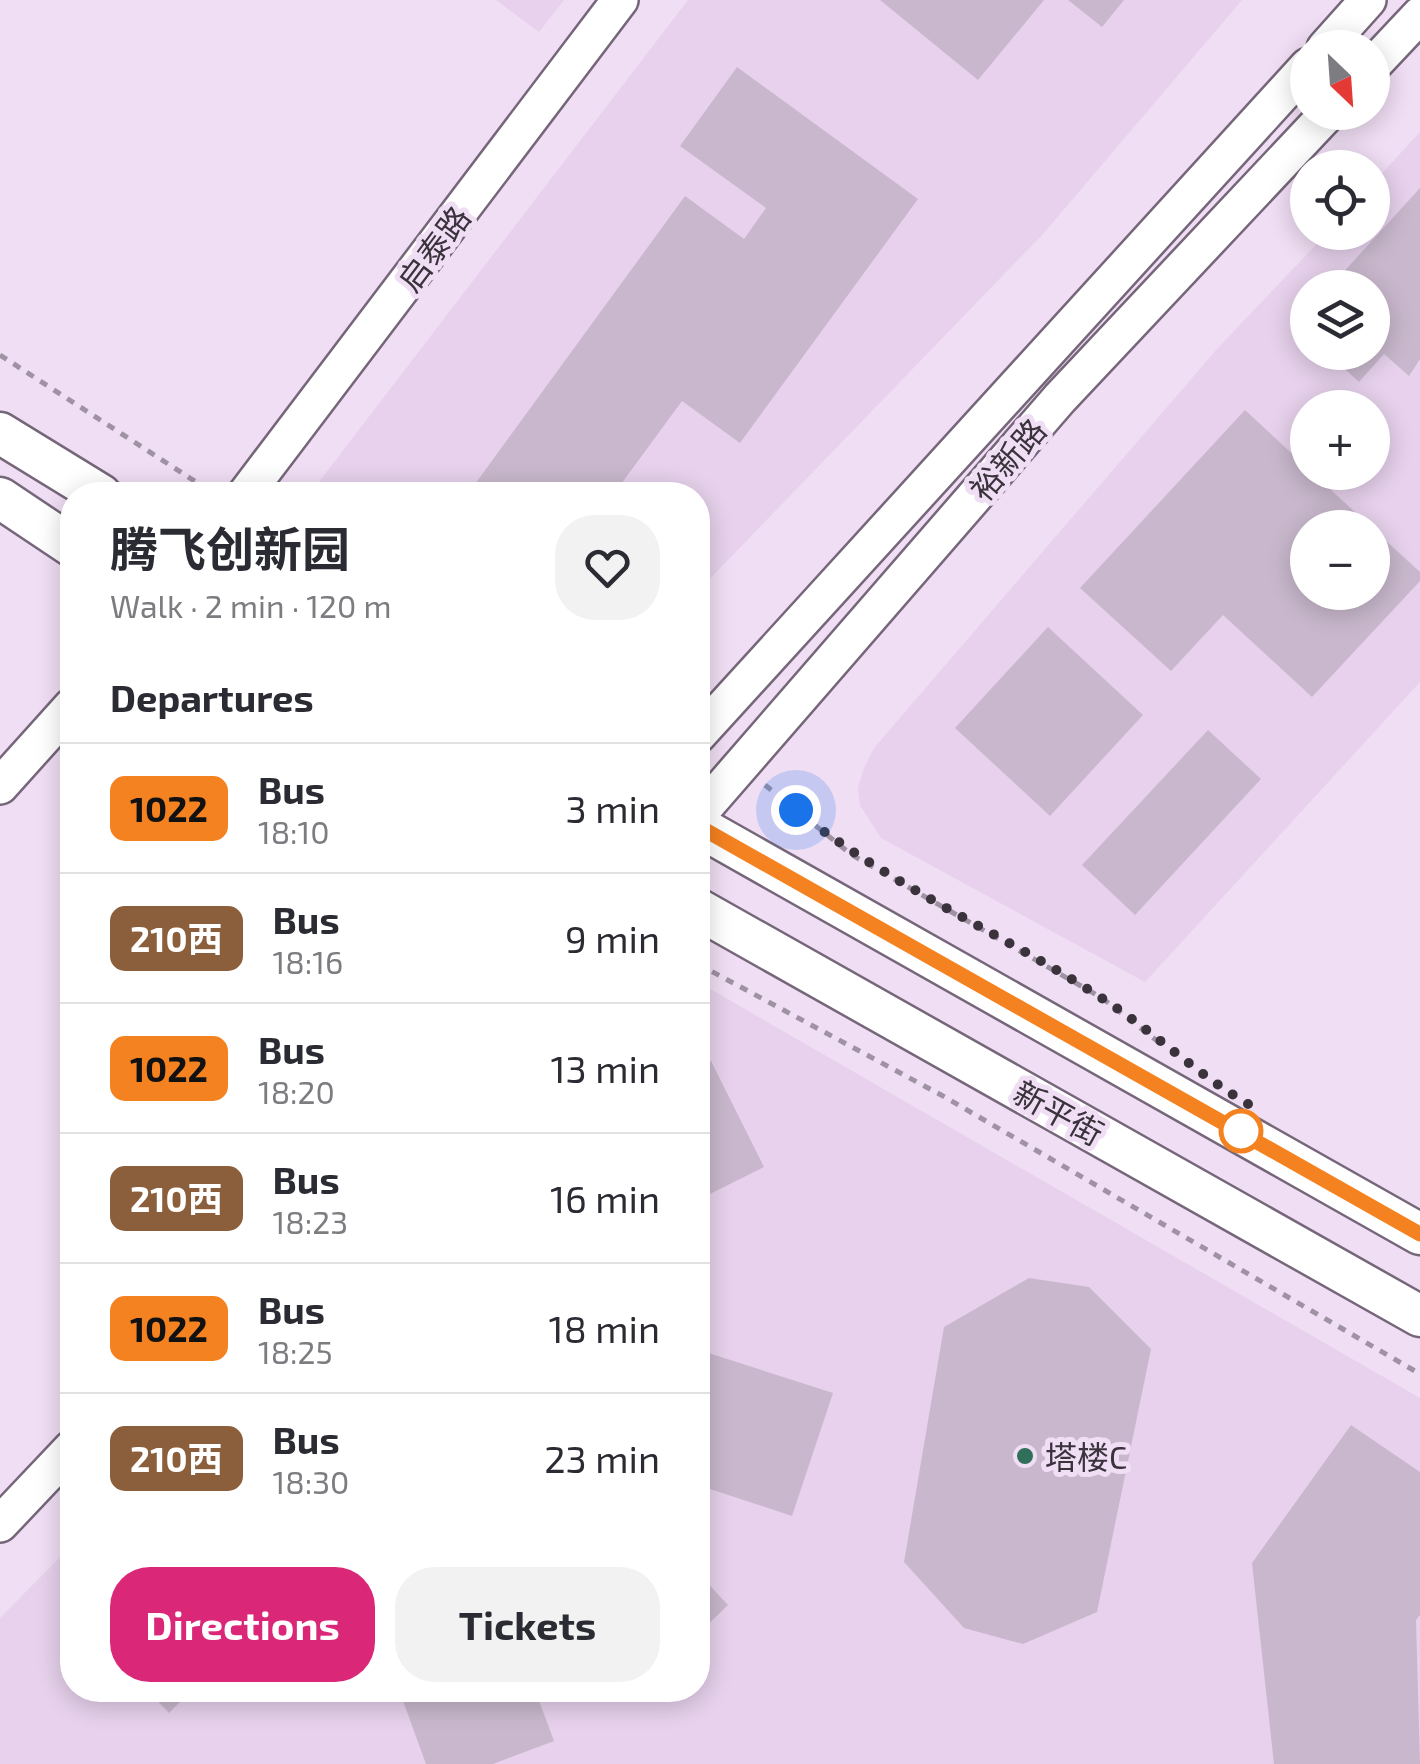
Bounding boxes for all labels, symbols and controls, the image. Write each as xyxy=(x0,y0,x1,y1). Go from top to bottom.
north arrow xyxy=(1290,30,1390,130)
map controls xyxy=(1290,30,1390,610)
button: locate xyxy=(1290,150,1390,250)
street label: 启泰路 xyxy=(389,198,477,298)
button: layers xyxy=(1290,270,1390,370)
button: + xyxy=(1290,390,1390,490)
street label: 裕新路 xyxy=(961,410,1053,508)
button: − xyxy=(1290,510,1390,610)
button: heart xyxy=(555,515,660,620)
text: 腾飞创新园 xyxy=(110,519,350,577)
text: Walk · 2 min · 120 m xyxy=(110,586,392,624)
text: Departures xyxy=(110,674,314,720)
text: Bus xyxy=(258,766,325,812)
text: 3 min xyxy=(566,785,660,831)
your location xyxy=(771,785,821,835)
text: 1022 xyxy=(130,787,208,829)
text: 18:10 xyxy=(258,812,330,850)
text: Bus xyxy=(273,896,340,942)
text: 9 min xyxy=(565,915,660,961)
text: 210西 xyxy=(130,917,223,959)
text: 18:16 xyxy=(273,942,343,980)
text: Bus xyxy=(258,1026,325,1072)
text: 13 min xyxy=(550,1045,660,1091)
text: 1022 xyxy=(130,1047,208,1089)
text: 18:20 xyxy=(258,1072,335,1110)
street label: 新平街 xyxy=(1008,1072,1110,1152)
unlabelled marker xyxy=(1220,1110,1262,1152)
text: Bus xyxy=(273,1156,340,1202)
text: 16 min xyxy=(550,1175,660,1221)
text: 210西 xyxy=(130,1177,223,1219)
text: 18:23 xyxy=(273,1202,348,1240)
text: Bus xyxy=(258,1286,325,1332)
text: 18 min xyxy=(549,1305,660,1351)
text: 1022 xyxy=(130,1307,208,1349)
text: 18:25 xyxy=(258,1332,333,1370)
text: Bus xyxy=(273,1416,340,1462)
text: 23 min xyxy=(544,1435,660,1481)
text: 210西 xyxy=(130,1437,223,1479)
place label: 塔楼C xyxy=(1045,1437,1127,1475)
marker: 塔楼C xyxy=(1014,1445,1036,1467)
text: 18:30 xyxy=(273,1462,349,1500)
button: Directions xyxy=(110,1567,375,1682)
button: Tickets xyxy=(395,1567,660,1682)

